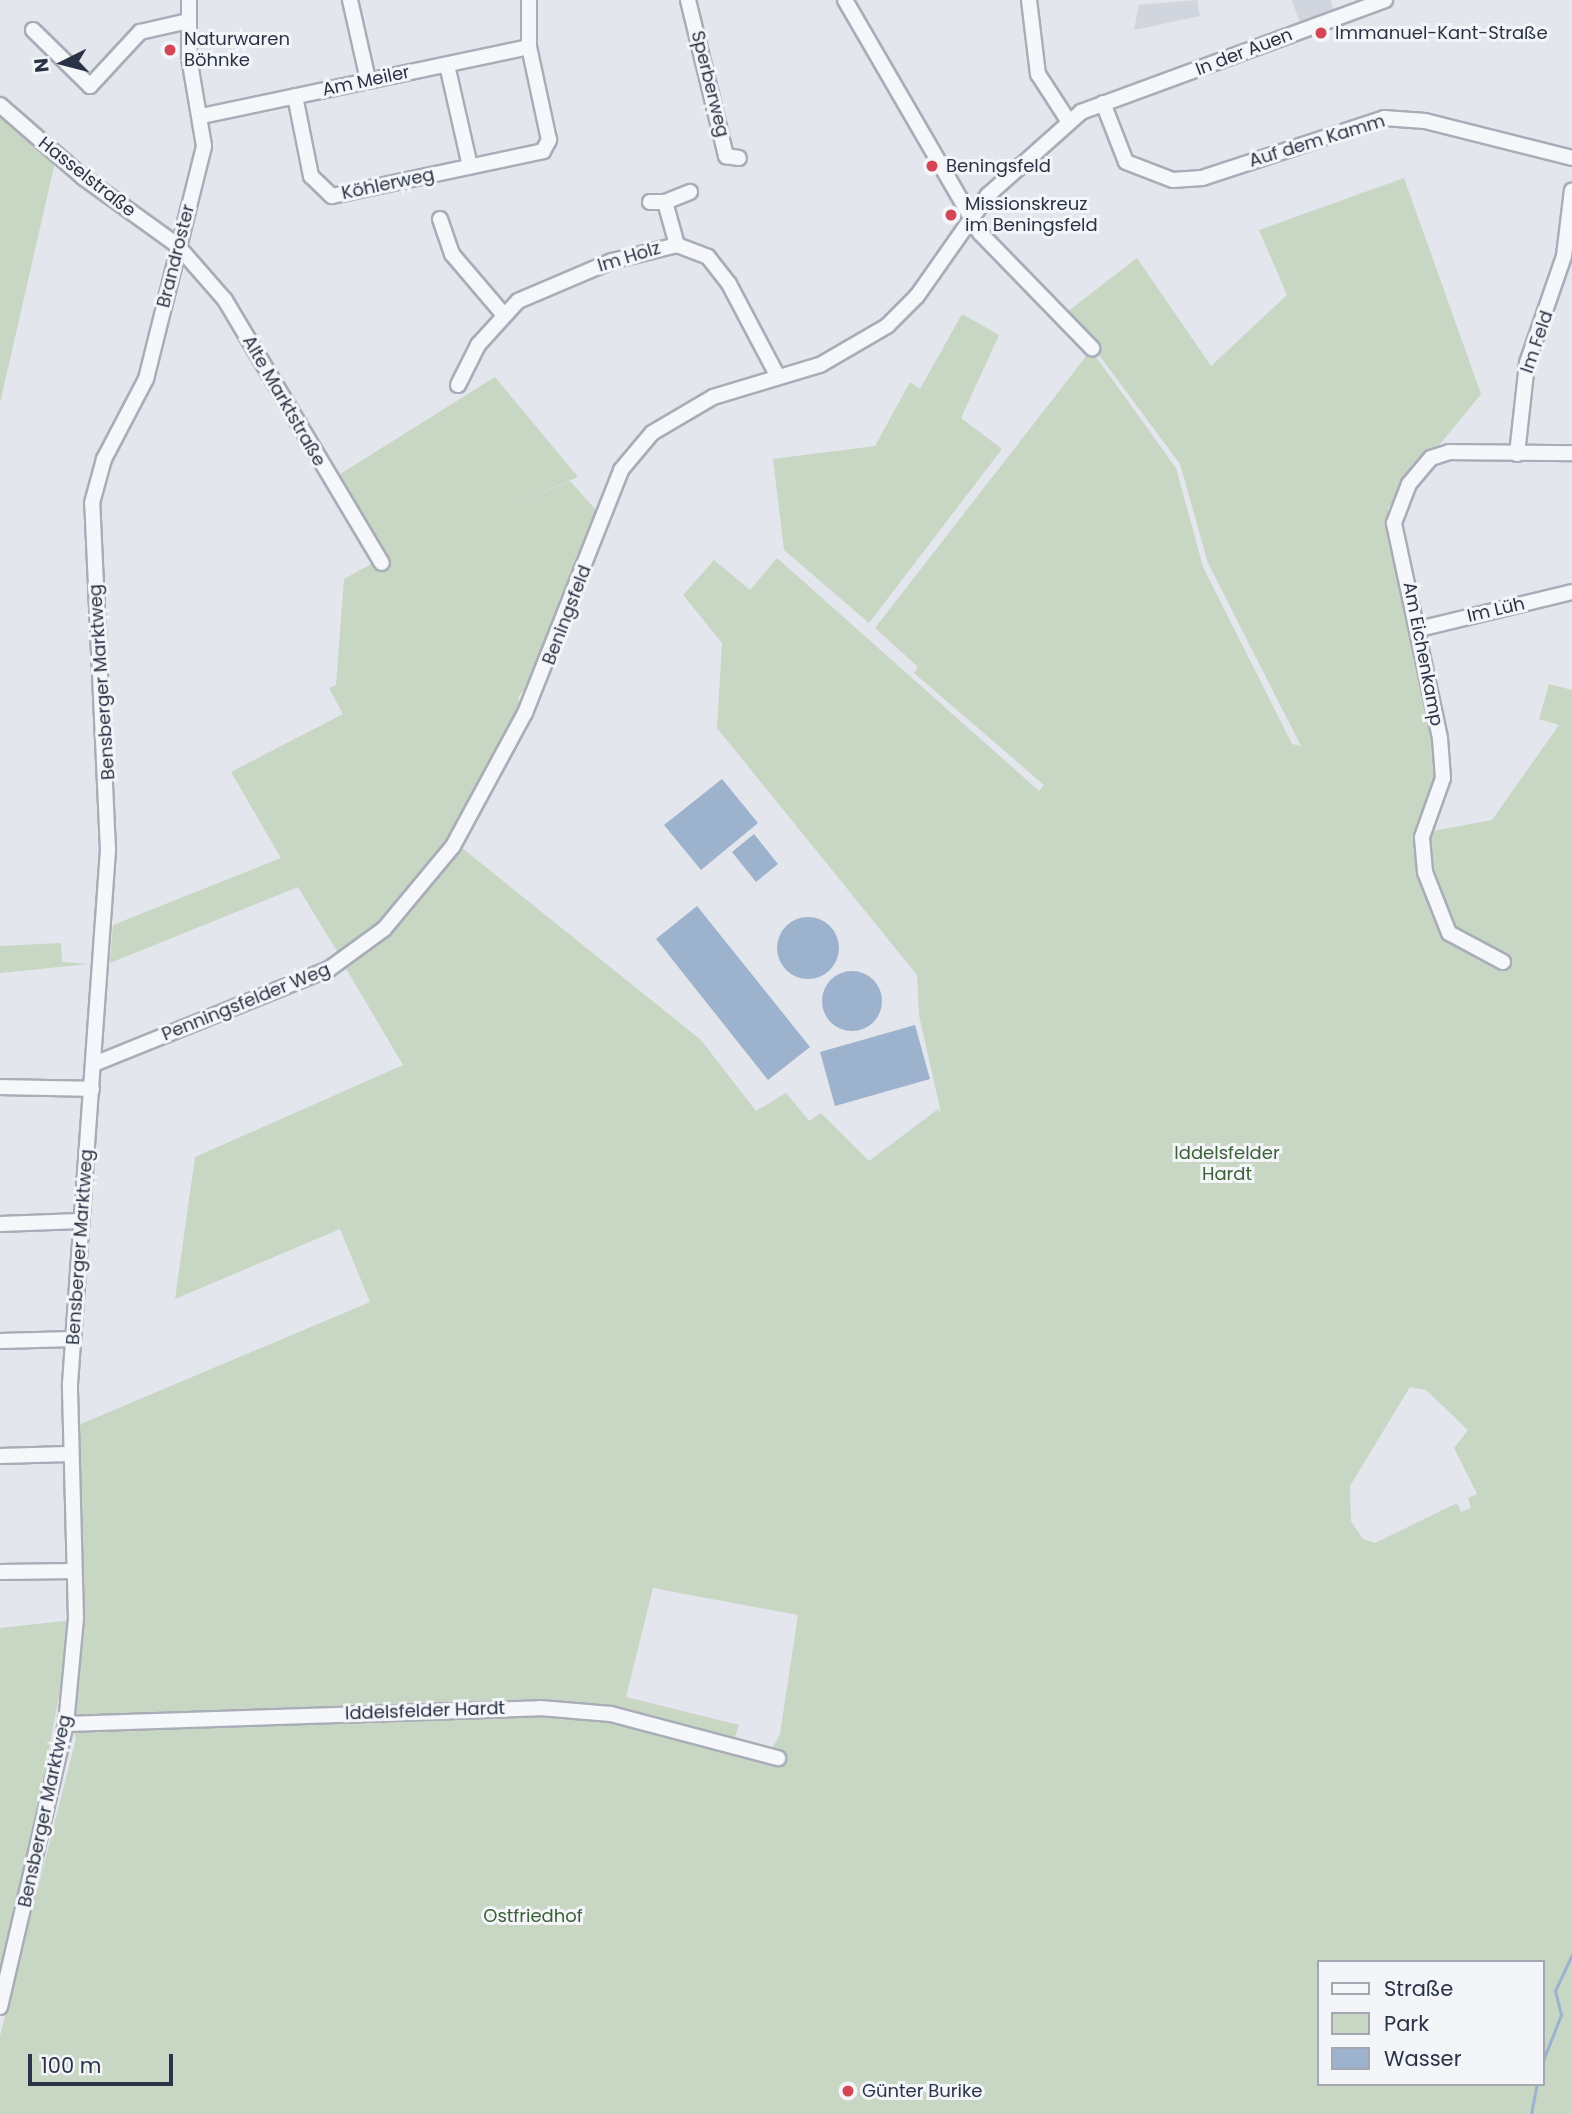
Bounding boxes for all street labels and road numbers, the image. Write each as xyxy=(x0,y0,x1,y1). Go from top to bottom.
street label: In der Auen xyxy=(1193,24,1295,80)
street label: Sperberweg xyxy=(686,29,734,139)
street label: Am Meiler xyxy=(320,61,412,101)
street label: Auf dem Kamm xyxy=(1246,110,1388,172)
street label: Hasselstraße xyxy=(34,132,140,222)
street label: Köhlerweg xyxy=(340,164,436,204)
street label: Brandroster xyxy=(153,202,199,310)
street label: Im Holz xyxy=(595,237,663,277)
street label: Im Feld xyxy=(1516,308,1558,376)
street label: Alte Marktstraße xyxy=(238,332,330,470)
street label: Beningsfeld xyxy=(538,562,596,668)
street label: Am Eichenkamp xyxy=(1398,580,1448,728)
street label: Bensberger Marktweg xyxy=(84,583,120,781)
street label: Im Lüh xyxy=(1465,593,1527,627)
street label: Penningsfelder Weg xyxy=(159,958,333,1046)
street label: Bensberger Marktweg xyxy=(62,1148,98,1346)
street label: Iddelsfelder Hardt xyxy=(345,1697,505,1725)
street label: Bensberger Marktweg xyxy=(14,1713,76,1909)

